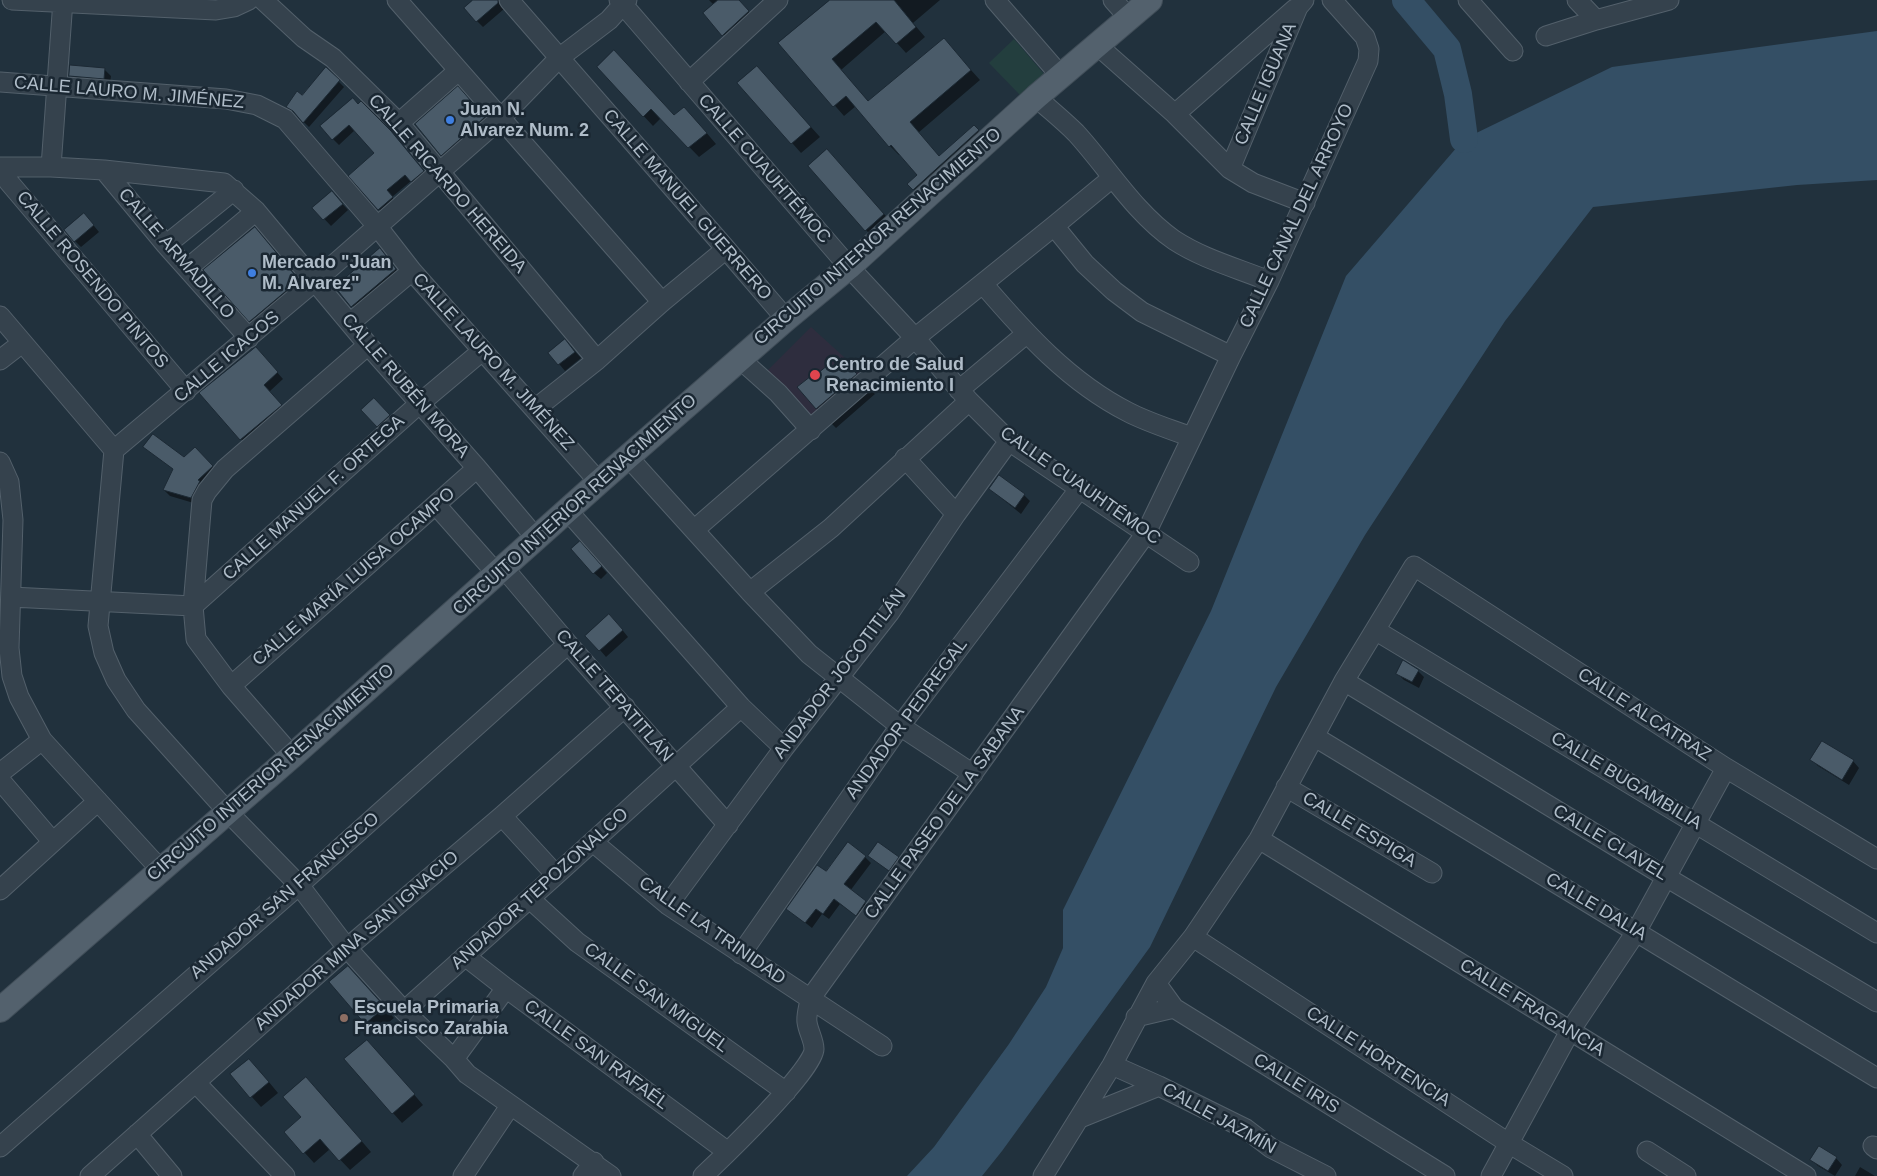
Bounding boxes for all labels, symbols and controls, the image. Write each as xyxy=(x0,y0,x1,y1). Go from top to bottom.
street label: CALLE IGUANA xyxy=(1230,19,1302,149)
street label: CALLE LAURO M. JIMÉNEZ xyxy=(13,72,245,114)
street label: CALLE RICARDO HEREIDA xyxy=(363,90,531,278)
street label: CALLE CUAUHTÉMOC xyxy=(693,90,835,248)
place label: Juan N. Alvarez Num. 2 xyxy=(460,99,589,142)
street label: CALLE CANAL DEL ARROYO xyxy=(1235,100,1359,332)
street label: CALLE MANUEL GUERRERO xyxy=(598,105,776,305)
marker: Juan N. Alvarez Num. 2 xyxy=(444,114,456,126)
street label: CIRCUITO INTERIOR RENACIMIENTO xyxy=(750,124,1006,350)
street label: CALLE ARMADILLO xyxy=(113,184,239,324)
street label: CALLE ROSENDO PINTOS xyxy=(12,187,172,373)
place label: Mercado "Juan M. Alvarez" xyxy=(262,252,392,294)
marker: Mercado "Juan M. Alvarez" xyxy=(246,267,258,279)
street label: CALLE LAURO M. JIMÉNEZ xyxy=(408,269,578,455)
street label: CALLE ICACOS xyxy=(170,307,284,407)
street label: CALLE RUBÉN MORA xyxy=(336,309,474,463)
place label: Centro de Salud Renacimiento I xyxy=(826,354,964,396)
marker: Centro de Salud Renacimiento I xyxy=(808,368,822,382)
street label: CIRCUITO INTERIOR RENACIMIENTO xyxy=(449,390,701,620)
street label: CALLE MANUEL F. ORTEGA xyxy=(219,411,409,585)
street label: CALLE CUAUHTÉMOC xyxy=(996,422,1164,550)
street label: CALLE MARÍA LUISA OCAMPO xyxy=(248,483,460,671)
street label: ANDADOR JOCOTITLÁN xyxy=(769,585,911,763)
street label: CALLE TEPATITLÁN xyxy=(551,625,677,767)
street label: ANDADOR PEDREGAL xyxy=(842,635,972,803)
street label: CIRCUITO INTERIOR RENACIMIENTO xyxy=(143,660,399,886)
street label: CALLE ALCATRAZ xyxy=(1573,664,1715,766)
street label: CALLE PASEO DE LA SABANA xyxy=(861,702,1029,924)
street label: CALLE BUGAMBILIA xyxy=(1547,727,1705,835)
street label: CALLE ESPIGA xyxy=(1298,788,1420,872)
street label: CALLE CLAVEL xyxy=(1549,800,1671,886)
street label: ANDADOR TEPOZONALCO xyxy=(447,804,633,974)
street label: ANDADOR SAN FRANCISCO xyxy=(186,808,384,984)
street label: ANDADOR MINA SAN IGNACIO xyxy=(251,847,463,1035)
street label: CALLE DALIA xyxy=(1542,868,1650,946)
street label: CALLE LA TRINIDAD xyxy=(635,872,789,990)
street label: CALLE SAN MIGUEL xyxy=(580,938,732,1058)
street label: CALLE FRAGANCIA xyxy=(1455,955,1609,1061)
street label: CALLE SAN RAFAÉL xyxy=(520,995,672,1115)
place label: Escuela Primaria Francisco Zarabia xyxy=(354,997,508,1040)
street label: CALLE HORTENCIA xyxy=(1302,1002,1454,1112)
marker: Escuela Primaria Francisco Zarabia xyxy=(338,1012,350,1024)
street label: CALLE IRIS xyxy=(1249,1049,1343,1119)
street label: CALLE JAZMÍN xyxy=(1158,1079,1280,1159)

